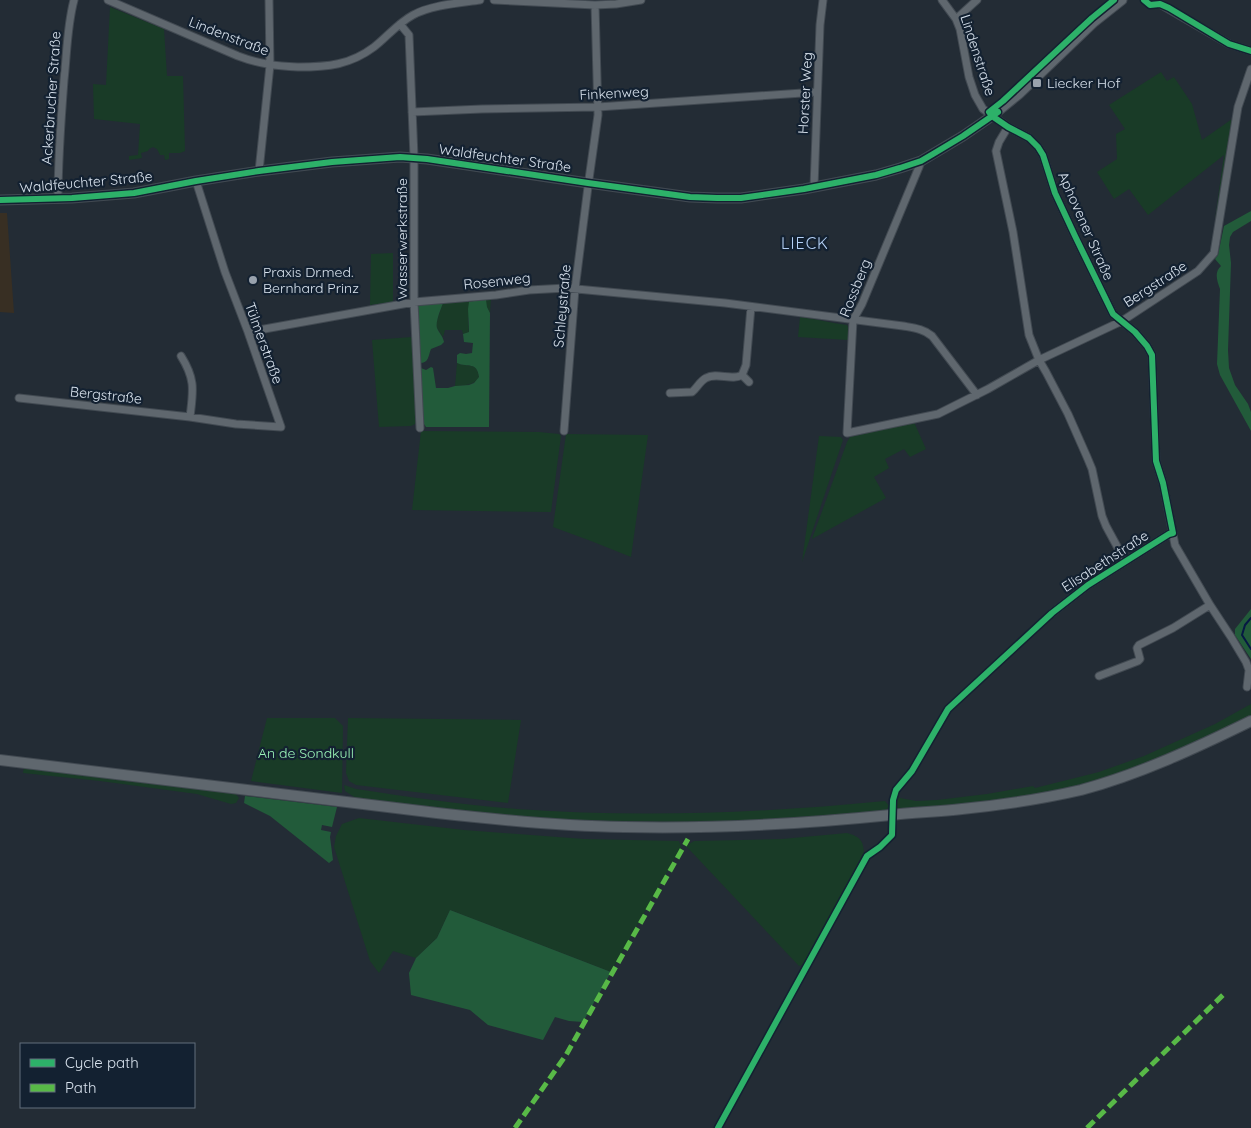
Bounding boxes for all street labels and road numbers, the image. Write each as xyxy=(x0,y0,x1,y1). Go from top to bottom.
street label: Lindenstraße xyxy=(186,12,272,60)
street label: Lindenstraße xyxy=(956,12,1000,98)
street label: Ackerbrucher Straße xyxy=(37,31,65,165)
street label: Horster Weg xyxy=(794,51,816,135)
street label: Finkenweg xyxy=(579,82,649,104)
street label: Waldfeuchter Straße xyxy=(438,140,572,176)
street label: Waldfeuchter Straße xyxy=(19,167,153,197)
street label: Aphovener Straße xyxy=(1054,169,1118,283)
street label: Wasserwerkstraße xyxy=(393,178,411,300)
street label: Rossberg xyxy=(835,256,875,320)
street label: Bergstraße xyxy=(1120,257,1190,311)
street label: Schleystraße xyxy=(549,264,575,348)
street label: Rosenweg xyxy=(463,269,531,293)
street label: Tülmerstraße xyxy=(241,300,287,386)
street label: Bergstraße xyxy=(69,382,143,408)
street label: Elisabethstraße xyxy=(1058,526,1152,596)

